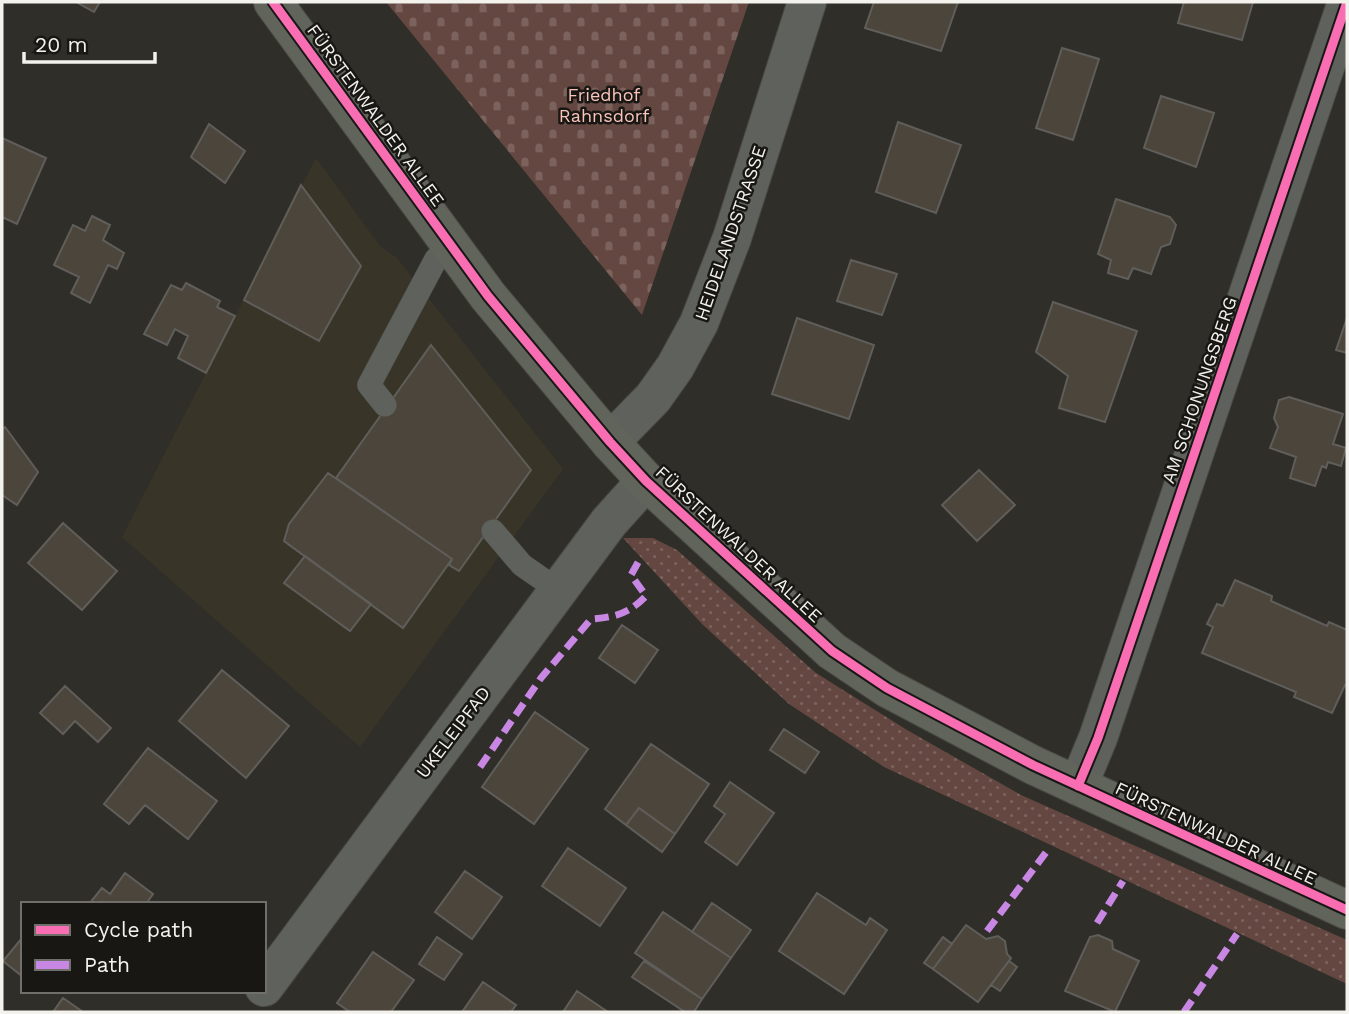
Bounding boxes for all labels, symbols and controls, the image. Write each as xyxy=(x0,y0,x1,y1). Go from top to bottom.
street label: FÜRSTENWALDER ALLEE xyxy=(303,20,449,210)
scale bar xyxy=(24,21,156,65)
text: 20 m xyxy=(35,32,87,57)
park label: Friedhof Rahnsdorf xyxy=(559,84,649,126)
street label: HEIDELANDSTRASSE xyxy=(690,143,770,323)
street label: AM SCHONUNGSBERG xyxy=(1157,294,1241,486)
street label: FÜRSTENWALDER ALLEE xyxy=(651,461,827,627)
street label: UKELEIPFAD xyxy=(412,682,494,782)
street label: FÜRSTENWALDER ALLEE xyxy=(1112,777,1320,889)
legend xyxy=(21,902,266,993)
text: Cycle path xyxy=(84,917,193,942)
text: Path xyxy=(84,952,130,977)

